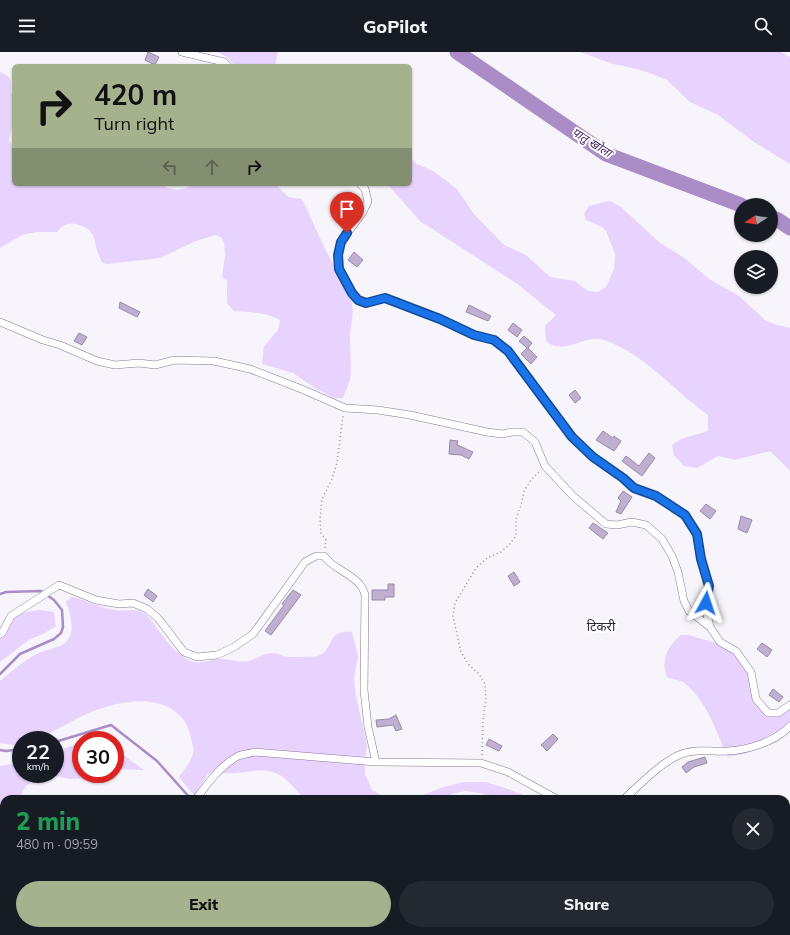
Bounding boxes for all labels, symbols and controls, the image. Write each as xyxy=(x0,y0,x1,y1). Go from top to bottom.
icon: menu xyxy=(16,15,38,37)
text: GoPilot xyxy=(363,15,427,38)
icon: search xyxy=(752,15,774,37)
text: 420 m xyxy=(94,77,177,112)
icon: right xyxy=(28,80,80,132)
text: Turn right xyxy=(94,112,174,135)
water label: पातु खोला xyxy=(569,124,617,162)
icon: left xyxy=(159,156,181,178)
icon: ahead xyxy=(201,156,223,178)
icon: right xyxy=(243,156,265,178)
pin xyxy=(330,192,364,233)
icon: arrive xyxy=(336,198,358,220)
north arrow xyxy=(734,198,778,242)
map controls xyxy=(734,198,778,294)
button: layers xyxy=(734,250,778,294)
position arrow xyxy=(685,582,727,624)
district label: टिकरी xyxy=(587,618,616,634)
speed limit sign: 30 xyxy=(72,731,124,783)
text: 22 xyxy=(26,739,50,764)
text: km/h xyxy=(27,760,49,773)
text: 2 min xyxy=(16,806,80,836)
button: close xyxy=(732,808,774,850)
text: 480 m · 09:59 xyxy=(16,836,98,852)
button: Exit xyxy=(16,881,391,927)
button: Share xyxy=(399,881,774,927)

